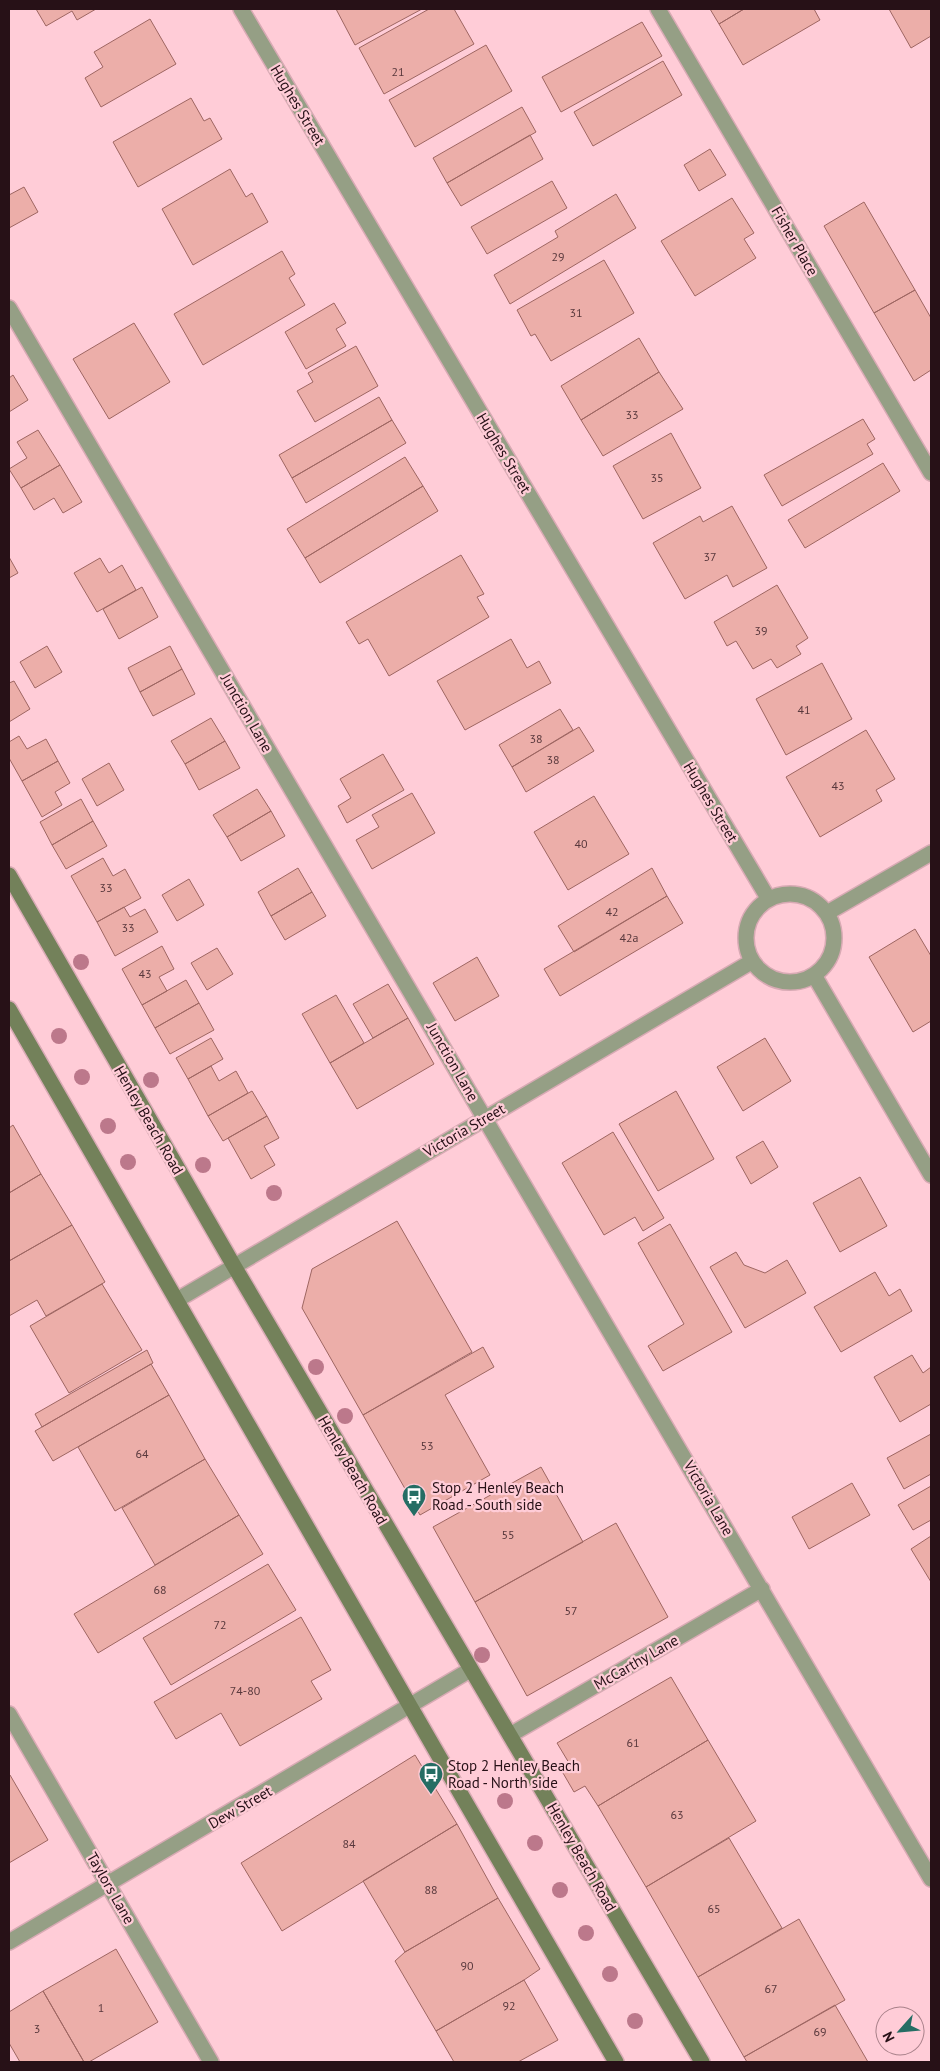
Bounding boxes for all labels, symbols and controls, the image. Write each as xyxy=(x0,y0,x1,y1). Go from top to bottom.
street label: Hughes Street xyxy=(267,61,329,149)
house number: 21 xyxy=(391,64,405,79)
street label: Fisher Place xyxy=(767,203,823,279)
house number: 29 xyxy=(551,249,565,264)
house number: 31 xyxy=(569,305,583,320)
house number: 33 xyxy=(625,407,639,422)
street label: Hughes Street xyxy=(473,409,535,497)
house number: 35 xyxy=(650,470,664,485)
house number: 37 xyxy=(703,549,717,564)
house number: 39 xyxy=(754,623,768,638)
street label: Junction Lane xyxy=(216,669,277,756)
house number: 41 xyxy=(797,702,811,717)
house number: 38 xyxy=(529,731,543,746)
house number: 38 xyxy=(546,752,560,767)
street label: Hughes Street xyxy=(680,758,742,846)
house number: 43 xyxy=(831,778,845,793)
house number: 40 xyxy=(574,836,588,851)
house number: 33 xyxy=(99,880,113,895)
house number: 42 xyxy=(605,904,619,919)
house number: 33 xyxy=(121,920,135,935)
house number: 42a xyxy=(619,930,639,945)
house number: 43 xyxy=(138,966,152,981)
street label: Junction Lane xyxy=(422,1018,483,1105)
street label: Henley Beach Road xyxy=(110,1062,188,1178)
street label: Victoria Street xyxy=(419,1099,508,1162)
street label: Henley Beach Road xyxy=(314,1412,392,1528)
house number: 53 xyxy=(420,1438,434,1453)
house number: 64 xyxy=(135,1446,149,1461)
street label: Victoria Lane xyxy=(679,1456,738,1539)
place label: Stop 2 Henley Beach Road - South side xyxy=(432,1478,564,1514)
bus stop icon: Stop 2 Henley Beach Road - South side xyxy=(401,1483,427,1517)
house number: 55 xyxy=(501,1527,515,1542)
house number: 68 xyxy=(153,1582,167,1597)
house number: 57 xyxy=(564,1603,578,1618)
house number: 72 xyxy=(213,1617,227,1632)
street label: McCarthy Lane xyxy=(590,1630,682,1694)
house number: 74-80 xyxy=(230,1683,261,1698)
house number: 61 xyxy=(626,1735,640,1750)
place label: Stop 2 Henley Beach Road - North side xyxy=(448,1756,580,1792)
bus stop icon: Stop 2 Henley Beach Road - North side xyxy=(418,1761,444,1795)
street label: Dew Street xyxy=(205,1781,275,1833)
street label: Henley Beach Road xyxy=(543,1799,621,1915)
house number: 63 xyxy=(670,1807,684,1822)
house number: 84 xyxy=(342,1836,356,1851)
street label: Taylors Lane xyxy=(83,1849,139,1927)
house number: 88 xyxy=(424,1882,438,1897)
house number: 65 xyxy=(707,1901,721,1916)
house number: 90 xyxy=(460,1958,474,1973)
house number: 67 xyxy=(764,1981,778,1996)
house number: 92 xyxy=(502,1998,516,2013)
house number: 1 xyxy=(98,2000,104,2015)
north arrow xyxy=(875,2006,925,2056)
house number: 3 xyxy=(34,2021,40,2036)
house number: 69 xyxy=(813,2024,827,2039)
text: N xyxy=(878,2029,899,2045)

